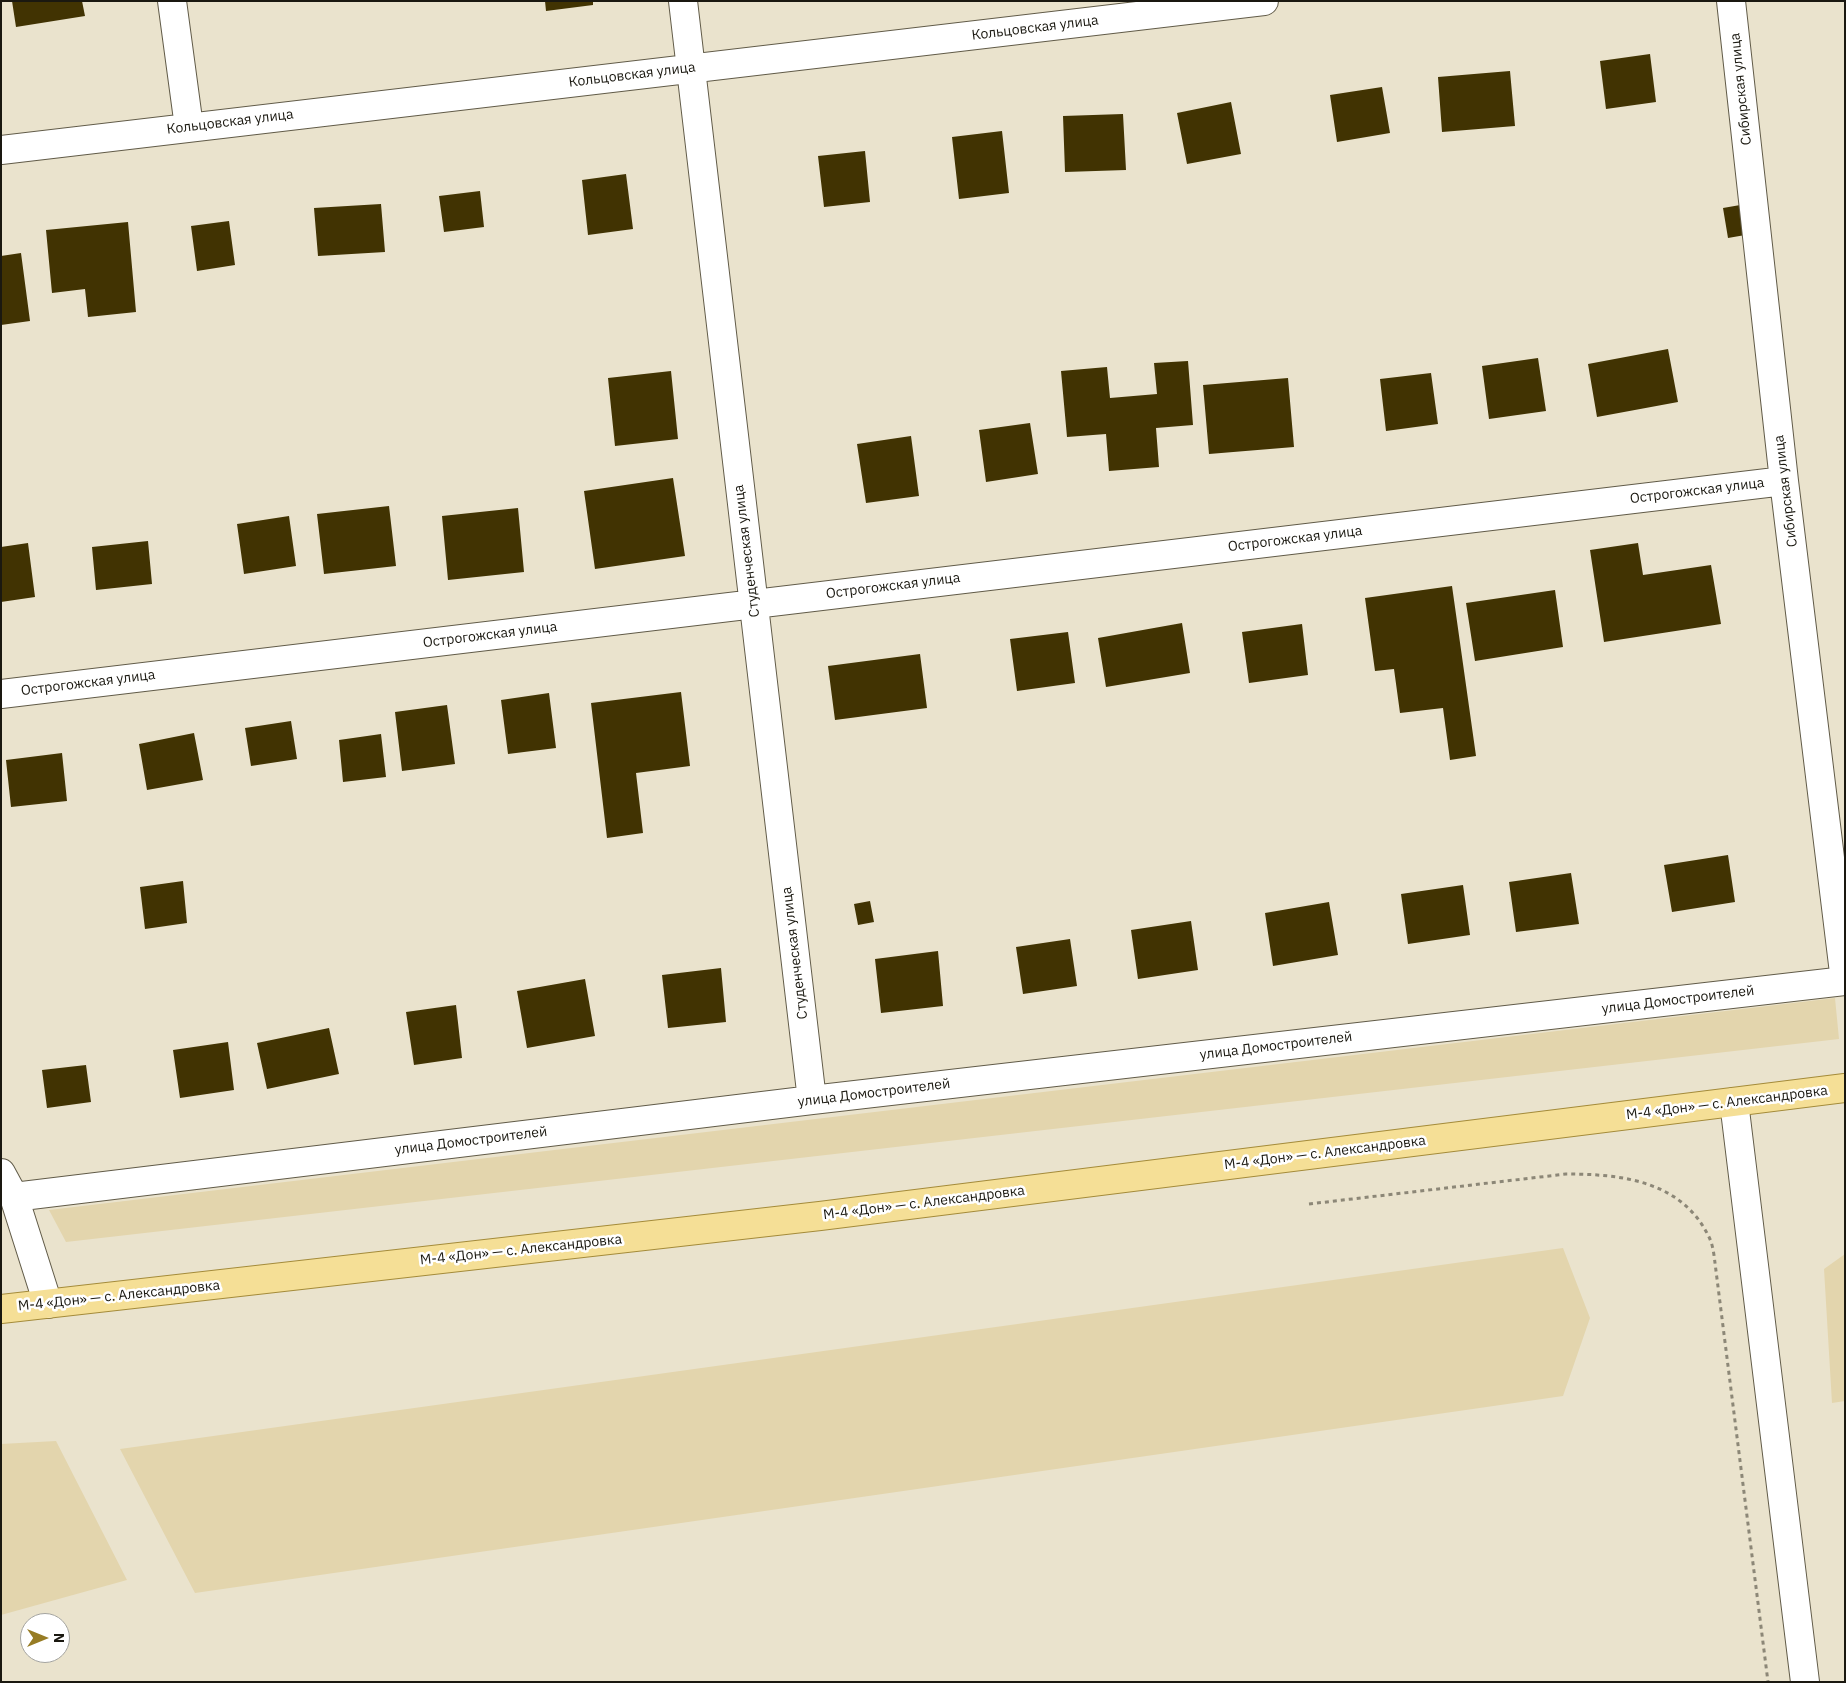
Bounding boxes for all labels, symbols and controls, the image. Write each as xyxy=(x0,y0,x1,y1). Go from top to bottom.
street label: Кольцовская улица xyxy=(971,12,1099,44)
street label: Сибирская улица xyxy=(1727,32,1755,146)
street label: Кольцовская улица xyxy=(568,59,696,91)
street label: Кольцовская улица xyxy=(166,106,294,138)
street label: Сибирская улица xyxy=(1771,434,1801,548)
street label: Острогожская улица xyxy=(1629,474,1765,508)
street label: Студенческая улица xyxy=(731,484,763,618)
street label: Острогожская улица xyxy=(1227,522,1363,556)
street label: Острогожская улица xyxy=(825,569,961,603)
street label: Острогожская улица xyxy=(422,618,558,652)
street label: Острогожская улица xyxy=(20,666,156,700)
street label: Студенческая улица xyxy=(779,886,811,1020)
street label: улица Домостроителей xyxy=(1601,982,1755,1018)
street label: улица Домостроителей xyxy=(1199,1028,1353,1064)
street label: улица Домостроителей xyxy=(797,1075,951,1111)
street label: М-4 «Дон» — с. Александровка xyxy=(1625,1082,1829,1124)
street label: улица Домостроителей xyxy=(394,1123,548,1159)
street label: М-4 «Дон» — с. Александровка xyxy=(1223,1132,1427,1174)
street label: М-4 «Дон» — с. Александровка xyxy=(822,1182,1026,1224)
street label: М-4 «Дон» — с. Александровка xyxy=(419,1231,623,1269)
street label: М-4 «Дон» — с. Александровка xyxy=(17,1277,221,1315)
north arrow xyxy=(20,1613,70,1663)
text: N xyxy=(50,1633,68,1643)

